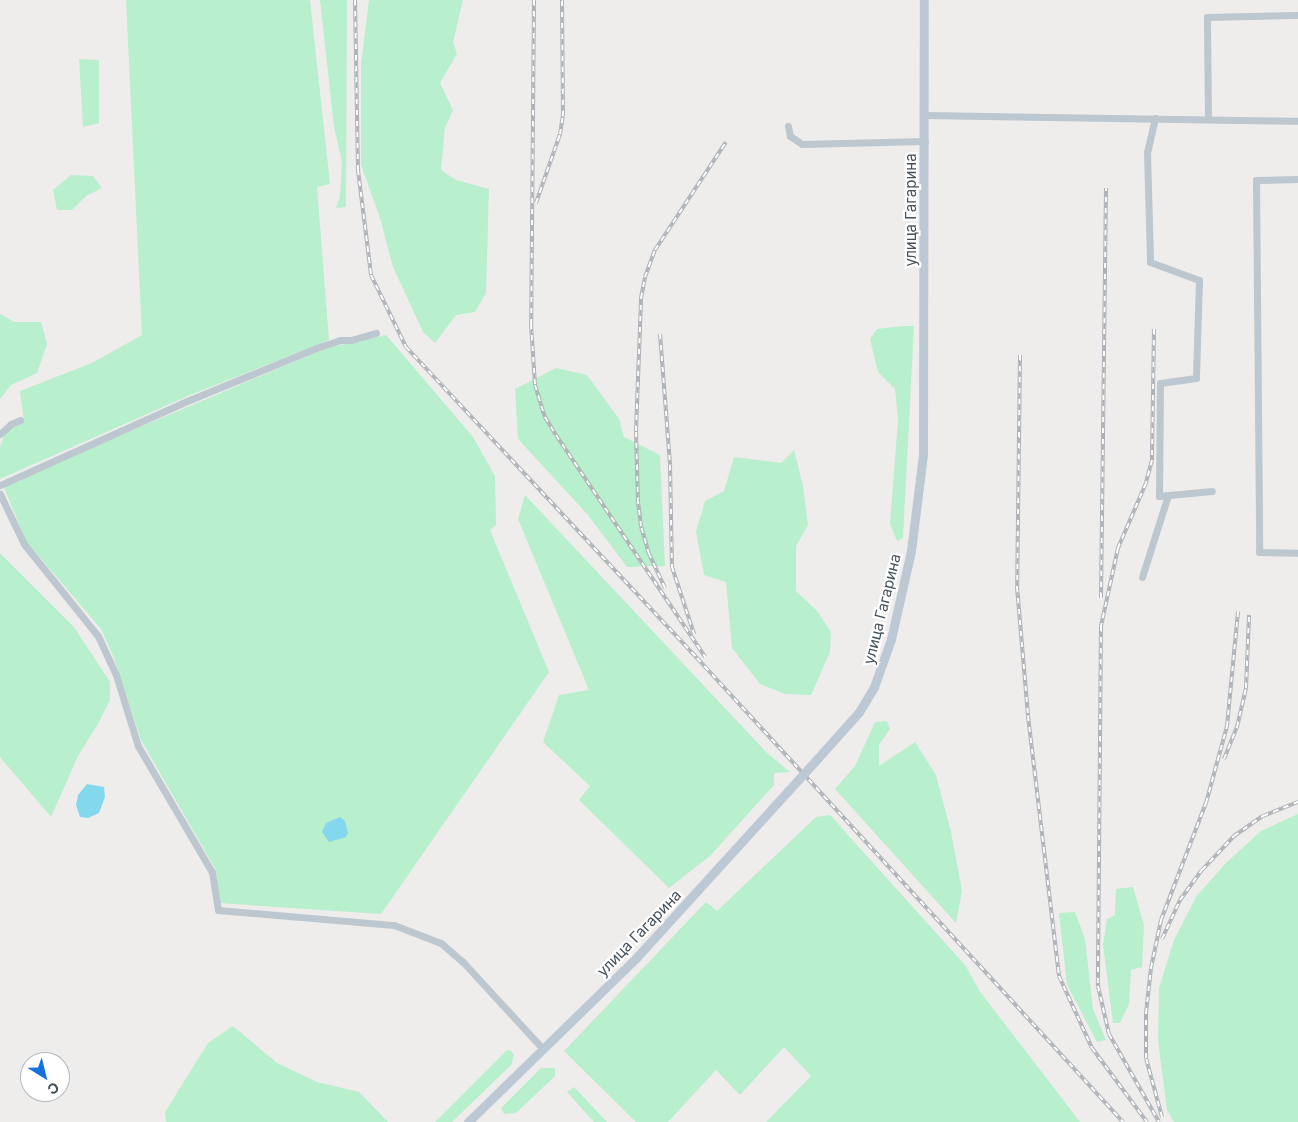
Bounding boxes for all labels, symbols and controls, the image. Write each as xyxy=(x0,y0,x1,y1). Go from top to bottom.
street label: улица Гагарина xyxy=(902,153,920,267)
street label: улица Гагарина xyxy=(860,552,904,666)
street label: улица Гагарина xyxy=(593,886,685,980)
north arrow xyxy=(20,1052,70,1102)
text: С xyxy=(44,1079,63,1099)

